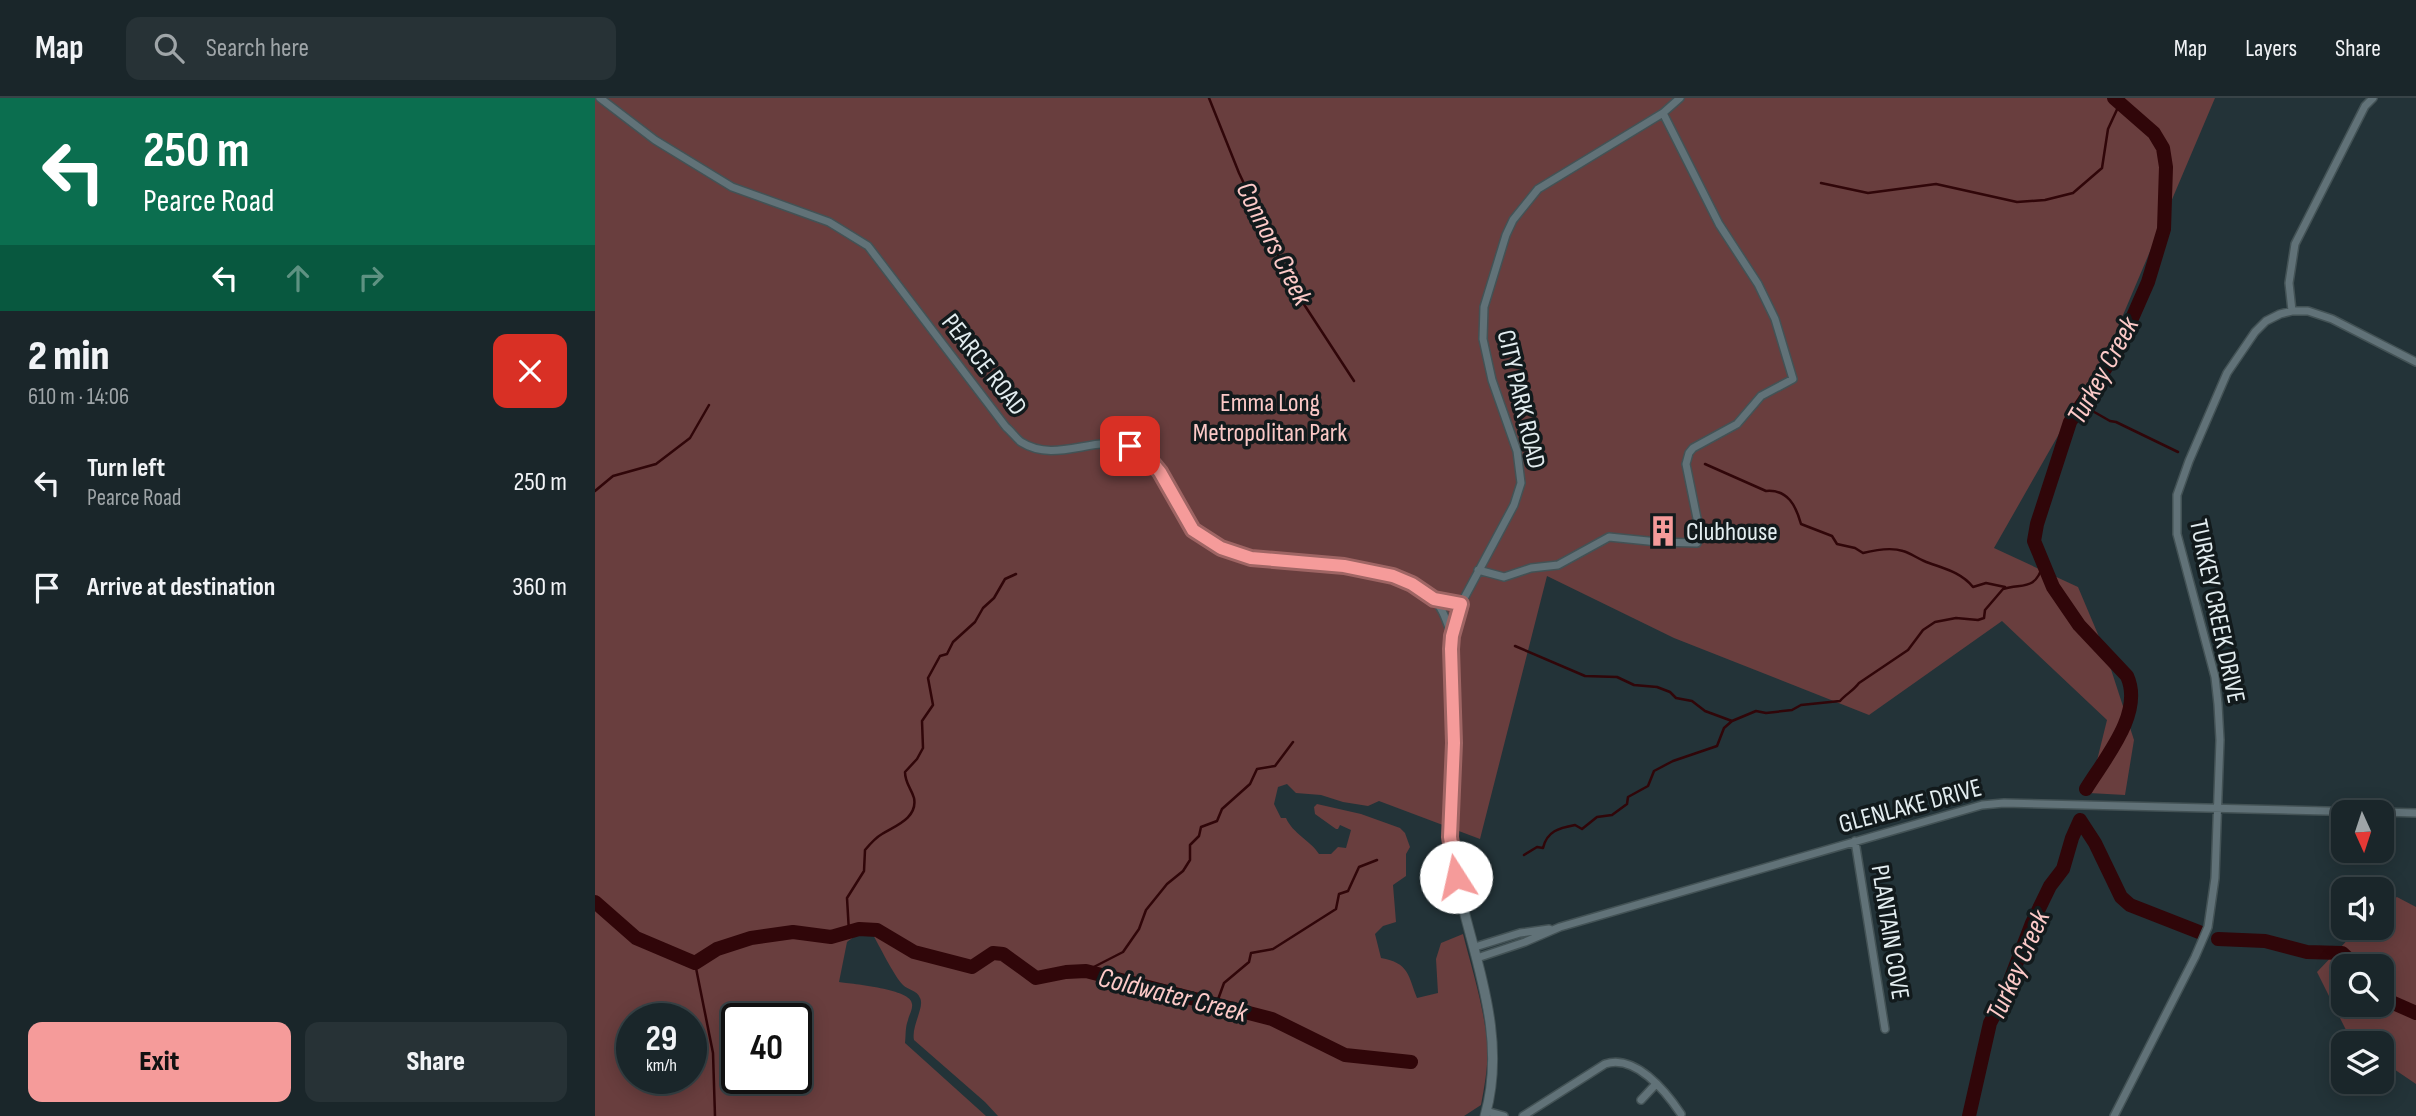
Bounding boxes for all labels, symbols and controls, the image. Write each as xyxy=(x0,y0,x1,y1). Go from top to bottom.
search box xyxy=(126,17,616,80)
text: Map xyxy=(35,28,84,68)
icon: search xyxy=(150,29,188,67)
text: Search here xyxy=(206,33,309,64)
text: Map xyxy=(2174,34,2207,63)
text: Layers xyxy=(2245,34,2297,63)
text: Share xyxy=(2335,34,2381,63)
text: 250 m xyxy=(143,122,249,181)
icon: left xyxy=(28,126,119,217)
water label: Connors Creek xyxy=(1229,176,1320,312)
text: Pearce Road xyxy=(143,182,274,221)
icon: left xyxy=(206,259,244,297)
icon: ahead xyxy=(279,259,317,297)
icon: right xyxy=(352,259,390,297)
street label: PEARCE ROAD xyxy=(935,308,1033,422)
water label: Turkey Creek xyxy=(2060,310,2147,430)
street label: CITY PARK ROAD xyxy=(1490,327,1552,472)
text: 2 min xyxy=(28,331,109,382)
button: close xyxy=(493,334,567,408)
text: 610 m · 14:06 xyxy=(28,383,129,411)
park label: Emma Long Metropolitan Park xyxy=(1193,388,1347,449)
pin xyxy=(1100,416,1160,476)
icon: arrive xyxy=(1111,427,1149,465)
text: Turn left xyxy=(87,453,165,484)
icon: left xyxy=(28,464,66,502)
text: 250 m xyxy=(513,467,567,498)
text: Pearce Road xyxy=(87,484,181,512)
building icon: Clubhouse xyxy=(1646,514,1680,548)
place label: Clubhouse xyxy=(1686,517,1778,548)
street label: TURKEY CREEK DRIVE xyxy=(2182,517,2251,706)
icon: arrive xyxy=(28,569,66,607)
text: Arrive at destination xyxy=(87,572,275,603)
text: 360 m xyxy=(512,572,567,603)
street label: GLENLAKE DRIVE xyxy=(1836,773,1985,840)
north arrow xyxy=(2331,800,2394,863)
map controls xyxy=(2331,800,2394,1094)
position arrow xyxy=(1419,840,1493,914)
street label: PLANTAIN COVE xyxy=(1864,863,1915,1002)
button: sound xyxy=(2331,877,2394,940)
water label: Turkey Creek xyxy=(1979,904,2058,1026)
button: search xyxy=(2331,954,2394,1017)
water label: Coldwater Creek xyxy=(1095,961,1252,1030)
speed limit sign: 40 xyxy=(721,1003,812,1094)
text: 29 xyxy=(646,1018,677,1061)
button: Exit xyxy=(28,1022,291,1102)
button: Share xyxy=(305,1022,567,1102)
button: layers xyxy=(2331,1031,2394,1094)
text: km/h xyxy=(646,1055,677,1076)

